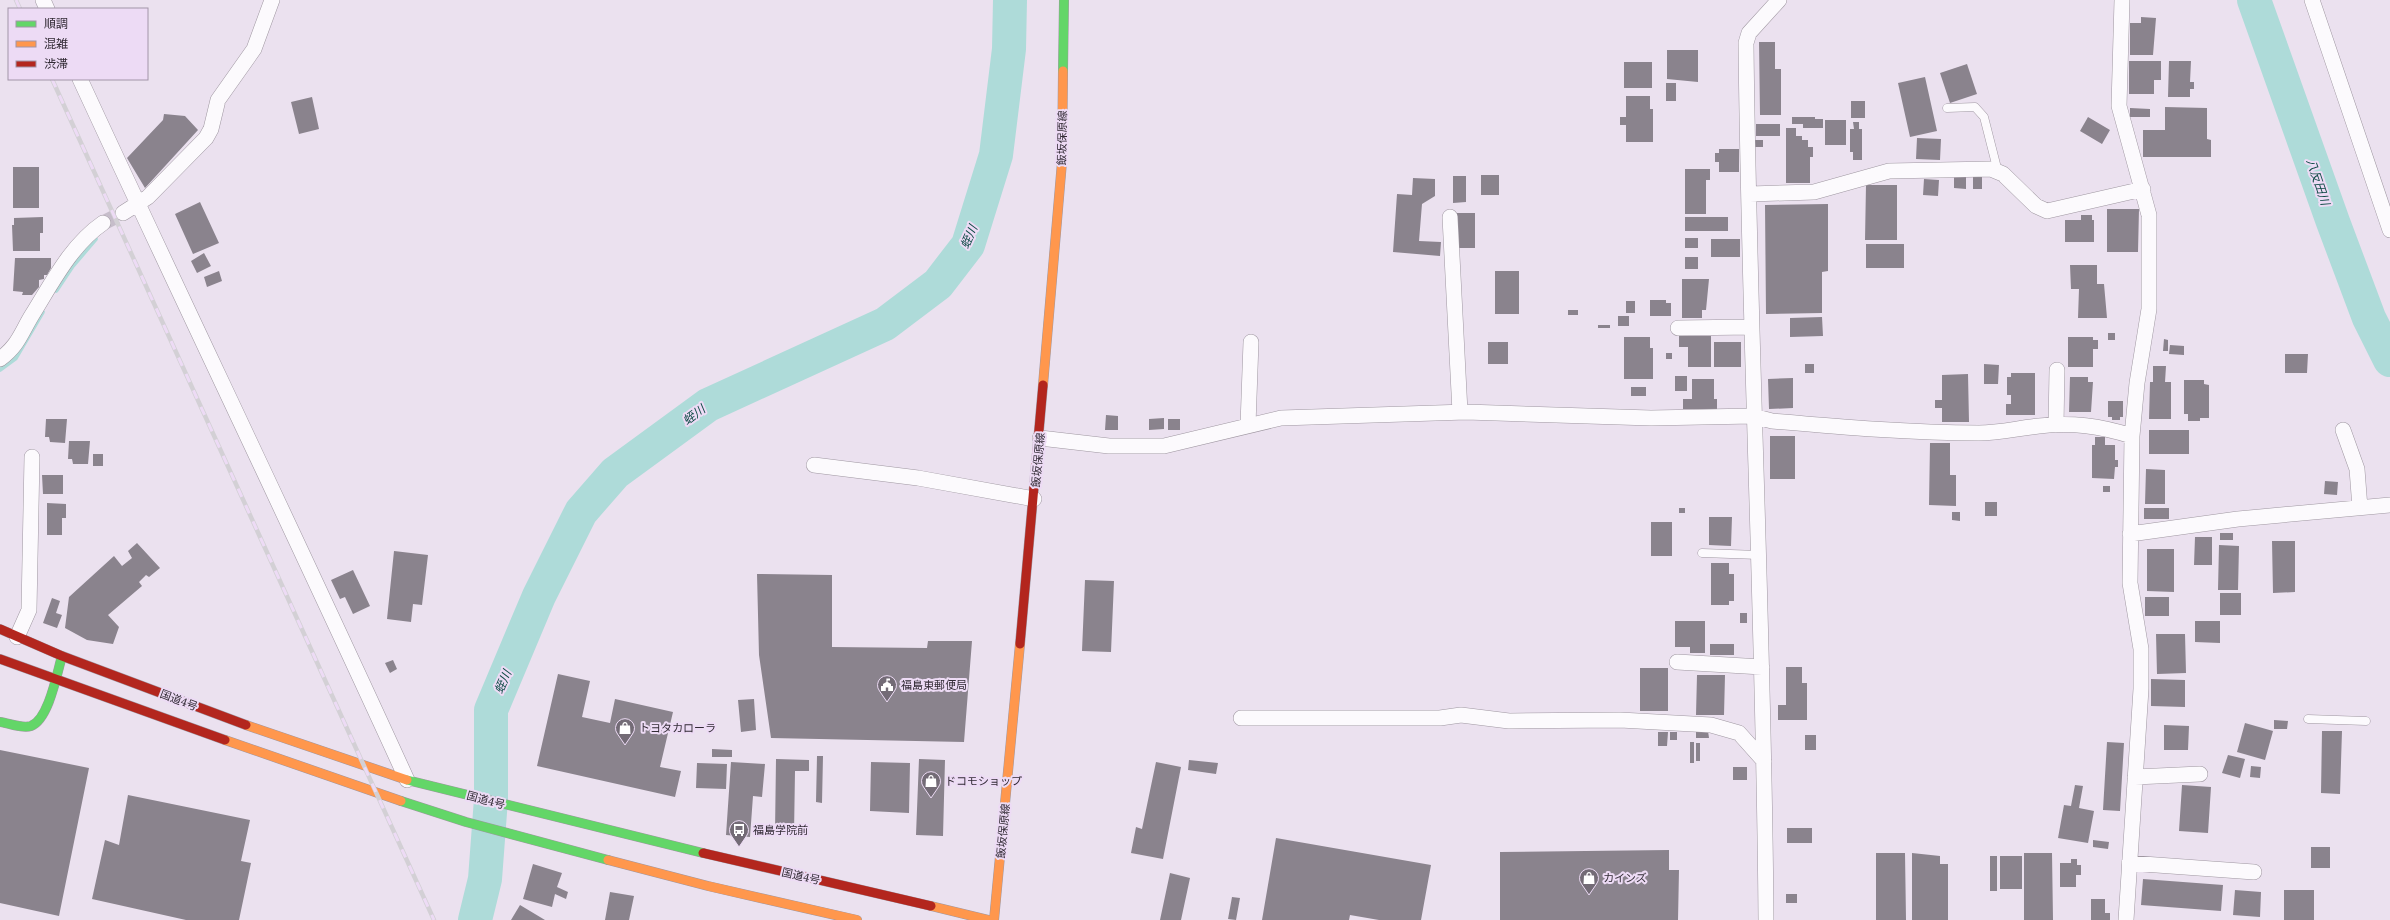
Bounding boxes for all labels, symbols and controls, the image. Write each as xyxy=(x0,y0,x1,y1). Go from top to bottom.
legend xyxy=(8,8,148,80)
text: 順調 xyxy=(44,15,68,32)
text: 混雑 xyxy=(44,35,68,52)
text: 渋滞 xyxy=(44,55,68,72)
street label: 飯坂保原線 xyxy=(1054,110,1069,166)
water label: 八反田川 xyxy=(2303,156,2335,209)
water label: 蛭川 xyxy=(956,221,982,251)
water label: 蛭川 xyxy=(679,399,710,429)
street label: 飯坂保原線 xyxy=(1028,432,1047,488)
water label: 蛭川 xyxy=(490,666,516,696)
public building icon: 福島東郵便局 xyxy=(876,674,898,702)
place label: 福島東郵便局 xyxy=(901,677,967,692)
street label: 国道4号 xyxy=(158,686,200,714)
shop icon: トヨタカローラ xyxy=(614,717,636,745)
place label: トヨタカローラ xyxy=(639,720,716,735)
shop icon: ドコモショップ xyxy=(920,770,942,798)
place label: ドコモショップ xyxy=(945,773,1022,788)
street label: 国道4号 xyxy=(465,787,507,812)
street label: 飯坂保原線 xyxy=(993,803,1012,859)
bus stop icon: 福島学院前 xyxy=(728,819,750,847)
place label: 福島学院前 xyxy=(753,822,808,837)
street label: 国道4号 xyxy=(780,864,822,887)
shop icon: カインズ xyxy=(1578,867,1600,895)
place label: カインズ xyxy=(1603,870,1647,885)

